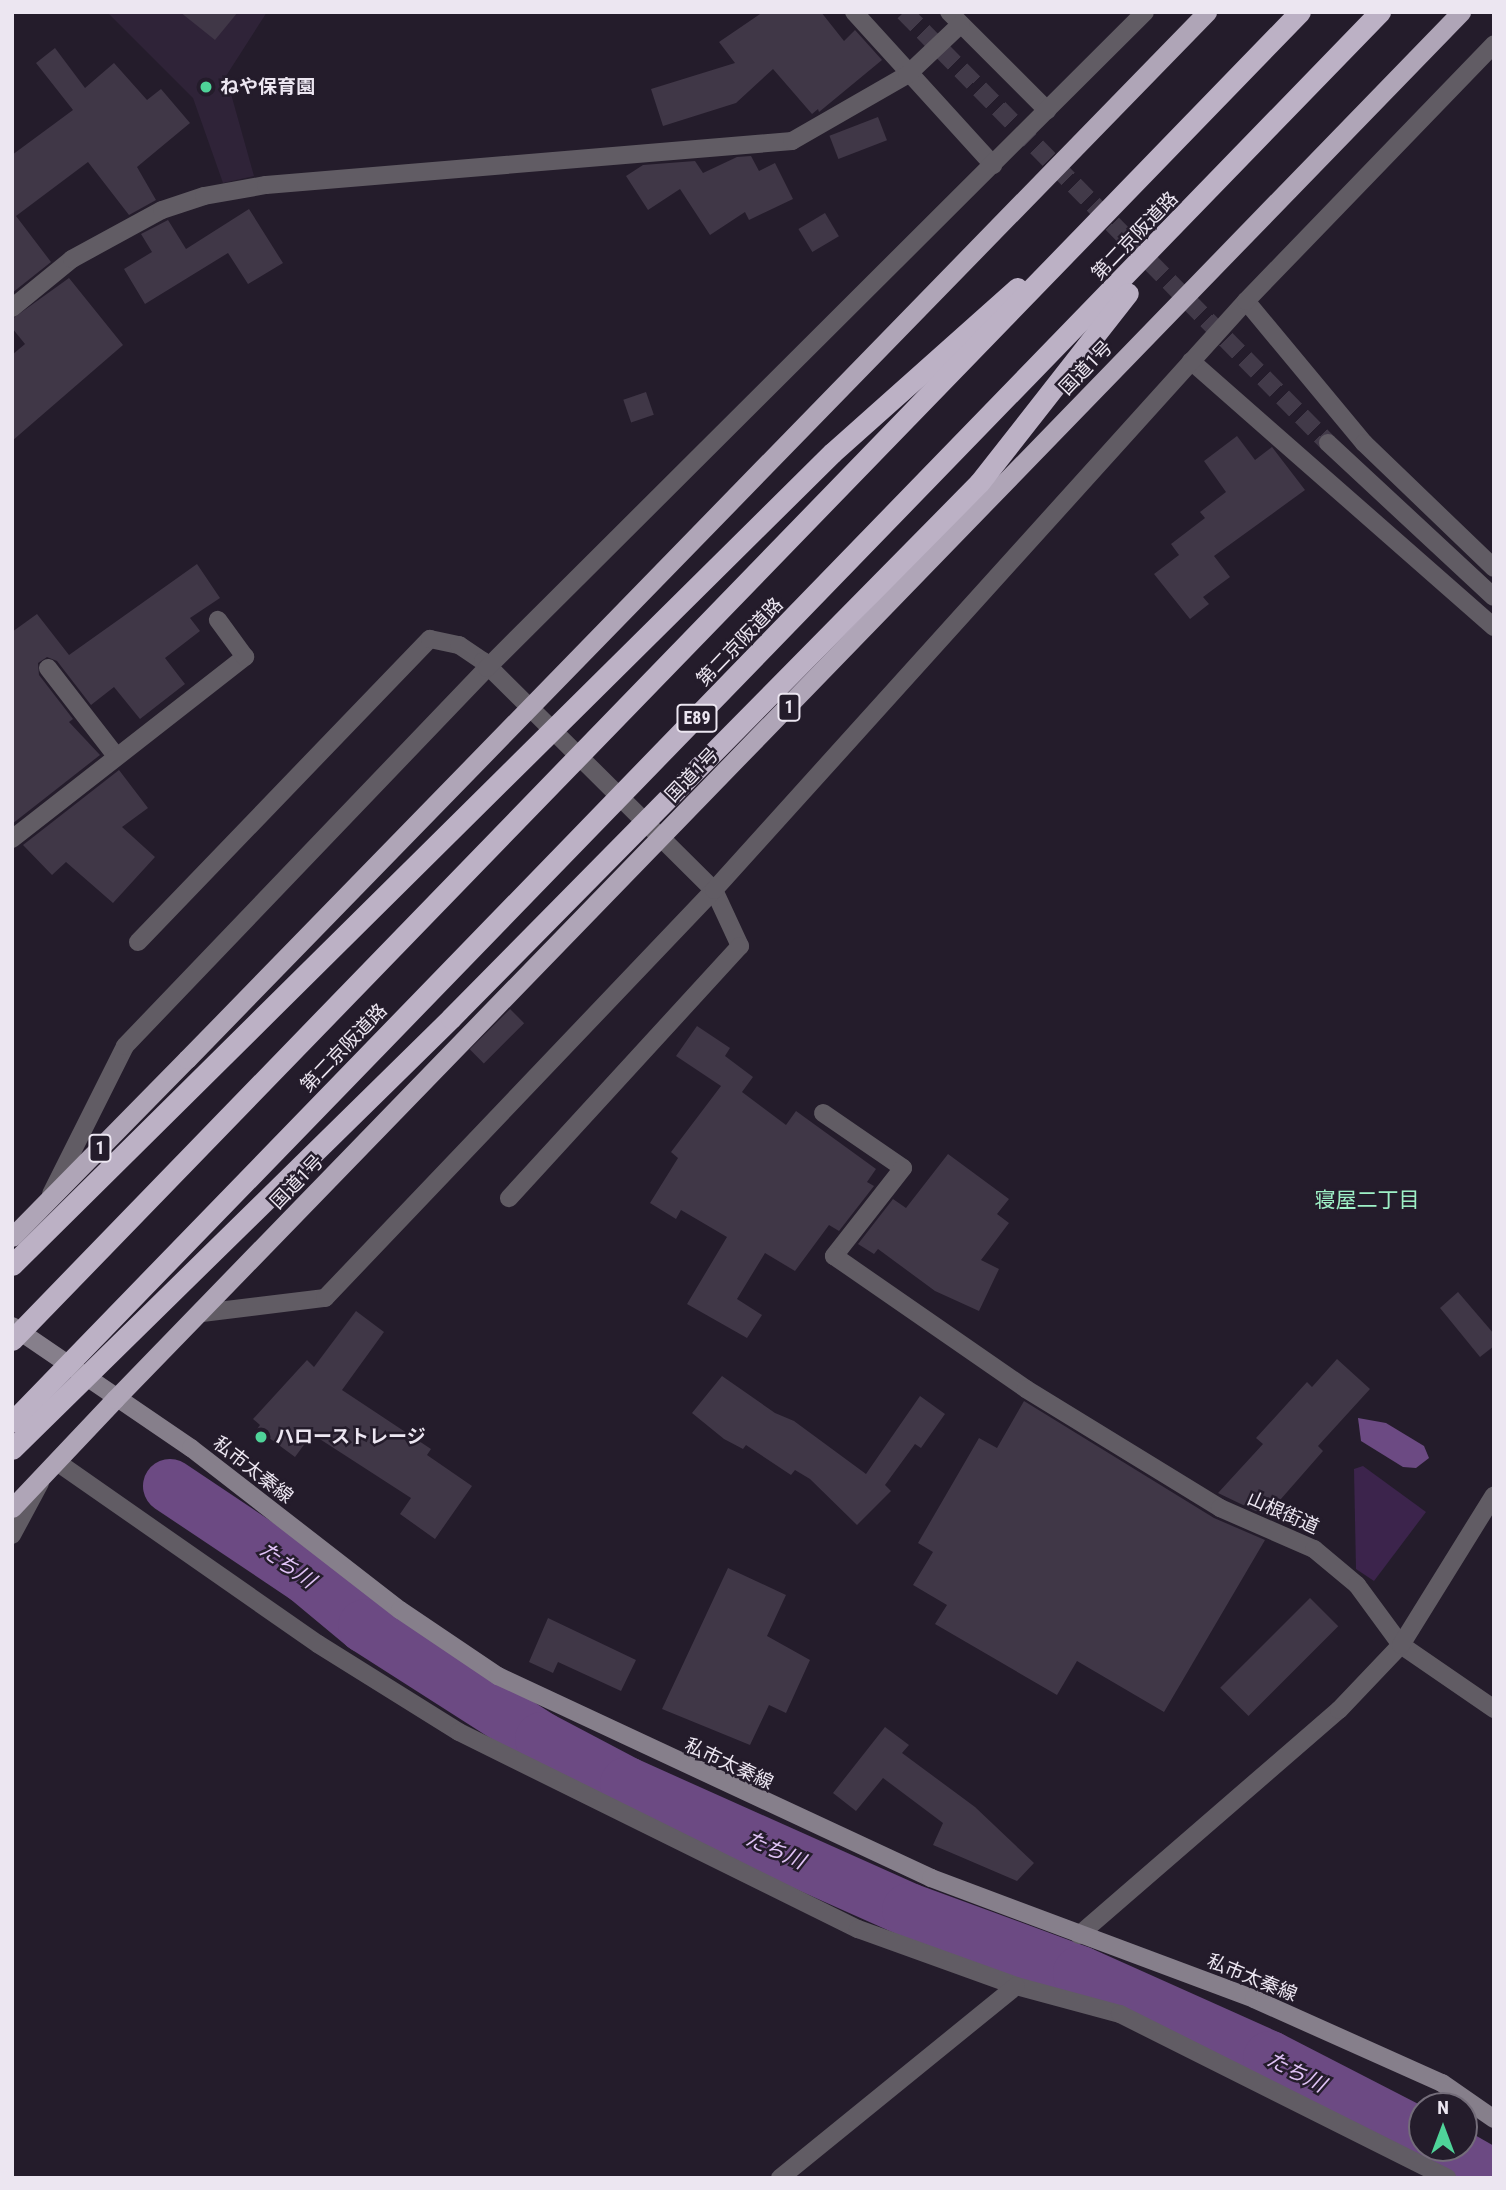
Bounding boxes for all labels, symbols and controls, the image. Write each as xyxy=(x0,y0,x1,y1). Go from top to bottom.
place label: ねや保育園 xyxy=(220,76,315,98)
marker: ねや保育園 xyxy=(198,79,214,95)
street label: 第二京阪道路 xyxy=(1087,187,1183,285)
street label: 国道1号 xyxy=(1055,336,1117,400)
street label: 第二京阪道路 xyxy=(692,593,788,691)
road number: 1 xyxy=(777,692,801,722)
road number: E89 xyxy=(676,704,718,732)
street label: 国道1号 xyxy=(661,743,723,807)
street label: 第二京阪道路 xyxy=(296,999,392,1097)
road number: 1 xyxy=(88,1134,112,1162)
street label: 国道1号 xyxy=(266,1150,328,1214)
district label: 寝屋二丁目 xyxy=(1315,1187,1419,1213)
place label: ハローストレージ xyxy=(275,1426,427,1448)
marker: ハローストレージ xyxy=(253,1429,269,1445)
street label: 私市太秦線 xyxy=(209,1432,297,1508)
street label: 山根街道 xyxy=(1244,1487,1322,1539)
water label: たち川 xyxy=(254,1537,320,1593)
street label: 私市太秦線 xyxy=(681,1734,777,1794)
water label: たち川 xyxy=(741,1826,809,1874)
street label: 私市太秦線 xyxy=(1204,1950,1300,2006)
water label: たち川 xyxy=(1262,2046,1330,2098)
north arrow xyxy=(1408,2092,1478,2162)
text: N xyxy=(1437,2096,1449,2119)

